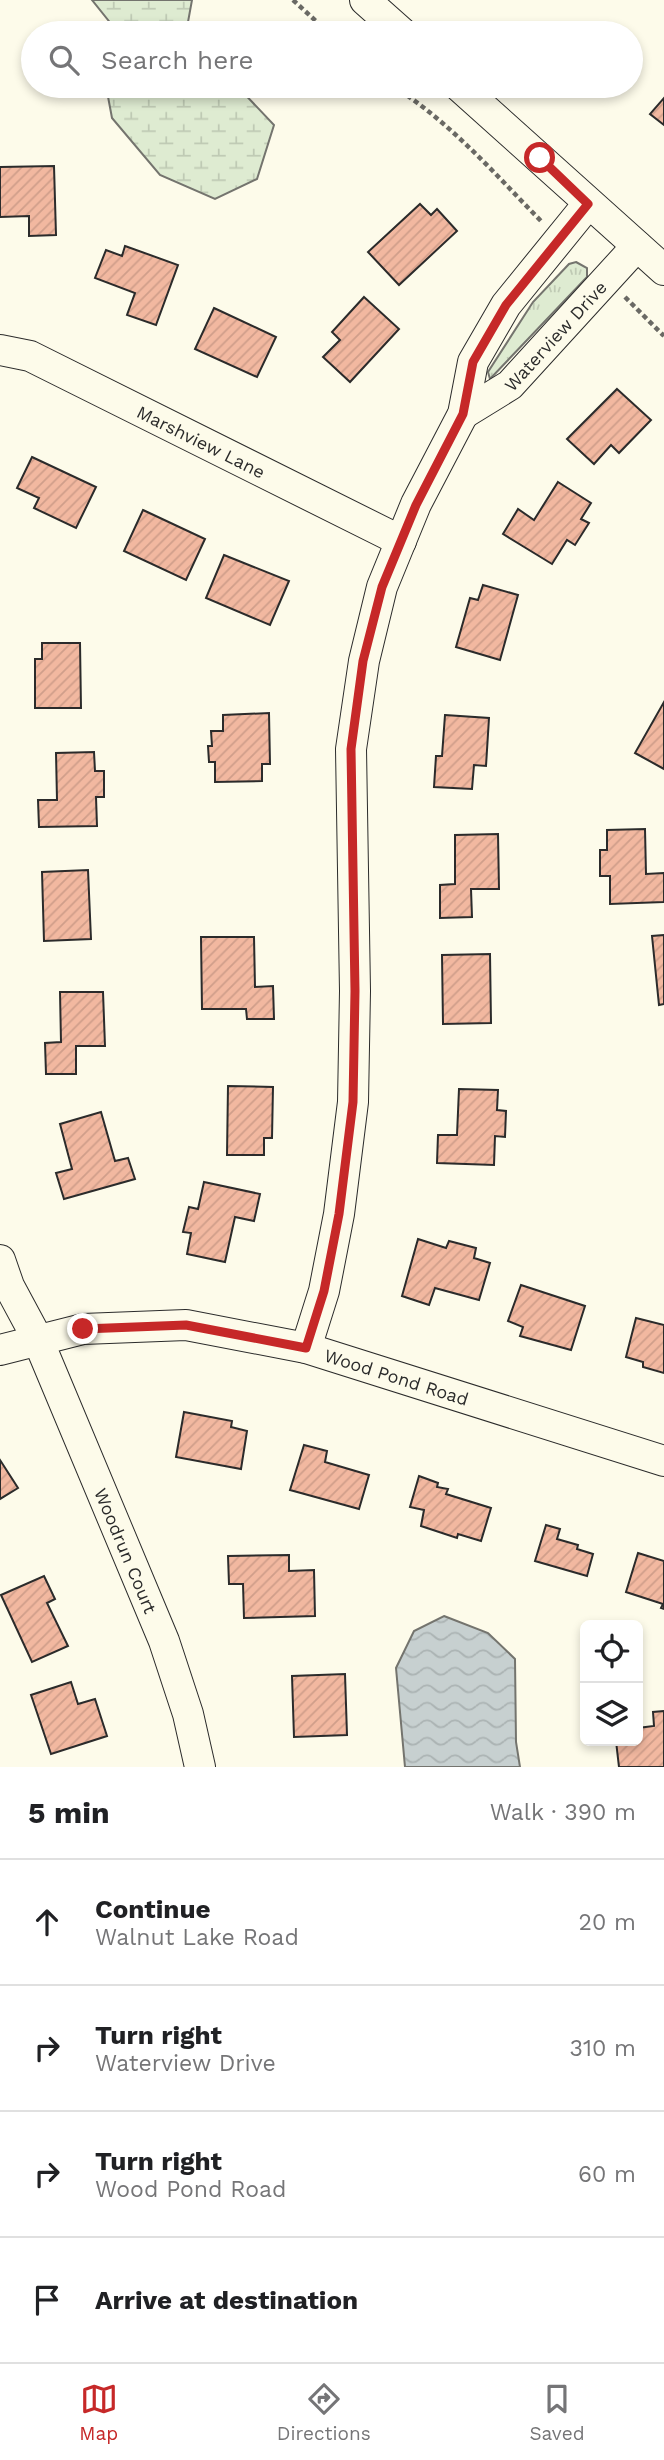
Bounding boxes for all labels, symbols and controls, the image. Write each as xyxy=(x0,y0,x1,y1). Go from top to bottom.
search box xyxy=(21,21,643,98)
icon: search xyxy=(45,41,83,79)
text: Search here xyxy=(101,45,253,75)
route start xyxy=(524,142,555,173)
street label: Waterview Drive xyxy=(500,276,611,395)
street label: Marshview Lane xyxy=(134,401,269,482)
route end xyxy=(67,1313,98,1344)
street label: Wood Pond Road xyxy=(322,1344,471,1409)
street label: Woodrun Court xyxy=(91,1485,162,1617)
map controls xyxy=(580,1620,643,1746)
button: locate xyxy=(580,1620,643,1683)
button: layers xyxy=(580,1683,643,1746)
text: 5 min xyxy=(28,1795,110,1830)
text: Walk · 390 m xyxy=(490,1799,636,1826)
text: Continue xyxy=(95,1894,211,1924)
icon: ahead xyxy=(28,1903,66,1941)
text: 20 m xyxy=(579,1909,636,1936)
text: Walnut Lake Road xyxy=(95,1924,299,1951)
text: Turn right xyxy=(95,2020,222,2050)
icon: right xyxy=(28,2029,66,2067)
text: 310 m xyxy=(570,2035,636,2062)
text: Waterview Drive xyxy=(95,2050,276,2077)
text: Turn right xyxy=(95,2146,222,2176)
icon: right xyxy=(28,2155,66,2193)
text: 60 m xyxy=(578,2161,636,2188)
text: Wood Pond Road xyxy=(95,2176,286,2203)
icon: arrive xyxy=(28,2281,66,2319)
text: Arrive at destination xyxy=(95,2285,358,2315)
tab: Map xyxy=(79,2380,118,2445)
tab: Directions xyxy=(277,2380,371,2445)
tab: Saved xyxy=(529,2380,585,2445)

